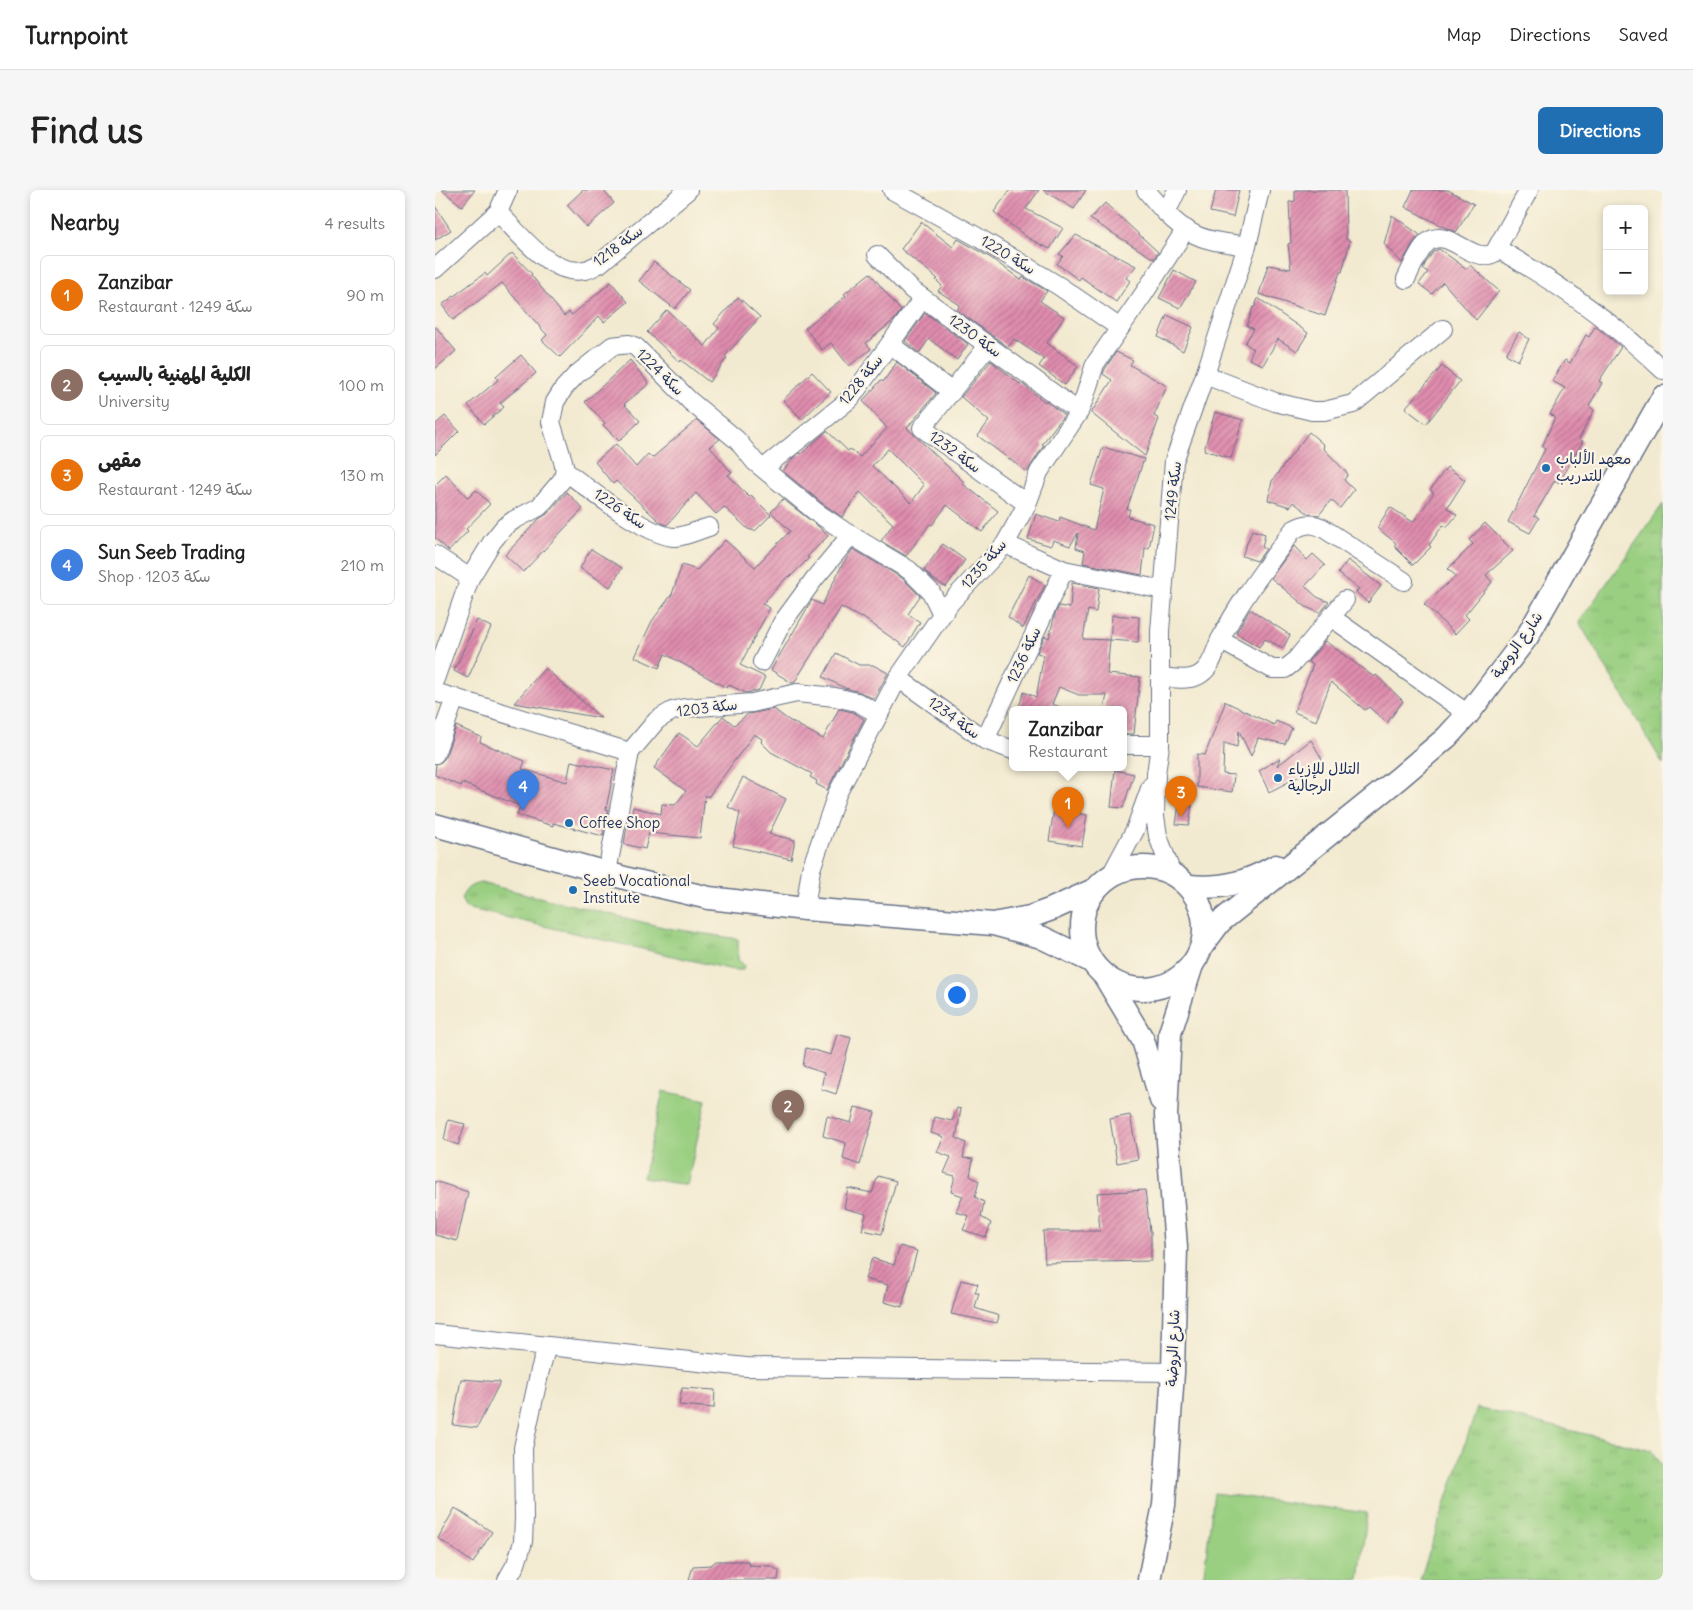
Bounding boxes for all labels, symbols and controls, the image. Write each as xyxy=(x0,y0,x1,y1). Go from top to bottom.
text: Turnpoint xyxy=(25,20,128,50)
text: Map xyxy=(1446,23,1481,46)
text: Directions xyxy=(1509,23,1591,46)
text: Saved xyxy=(1619,23,1668,46)
button: Directions xyxy=(1538,107,1663,154)
text: Find us xyxy=(30,108,143,152)
map controls xyxy=(1603,205,1648,295)
button: + xyxy=(1603,205,1648,250)
text: Nearby xyxy=(50,209,120,236)
text: 4 results xyxy=(324,213,385,233)
street label: سكة 1218 xyxy=(589,221,646,270)
street label: سكة 1220 xyxy=(977,231,1039,278)
button: − xyxy=(1603,250,1648,295)
text: Zanzibar xyxy=(98,270,173,294)
text: 1 xyxy=(64,285,70,305)
text: 90 m xyxy=(346,285,384,305)
text: Restaurant · سكة 1249 xyxy=(98,296,253,316)
street label: سكة 1230 xyxy=(945,310,1006,361)
street label: سكة 1224 xyxy=(632,344,688,399)
street label: سكة 1228 xyxy=(834,351,887,409)
text: الكلية المهنية بالسيب xyxy=(98,362,251,386)
text: 2 xyxy=(63,375,71,395)
text: 100 m xyxy=(339,375,384,395)
text: University xyxy=(98,391,170,411)
street label: سكة 1232 xyxy=(926,426,985,477)
text: مقهى xyxy=(98,448,141,472)
place label: معهد الألباب للتدريب xyxy=(1556,449,1631,485)
street label: سكة 1249 xyxy=(1160,460,1185,522)
marker: معهد الألباب للتدريب xyxy=(1540,462,1552,474)
text: 3 xyxy=(62,465,72,485)
text: 130 m xyxy=(340,465,384,485)
text: Restaurant · سكة 1249 xyxy=(98,479,253,499)
street label: سكة 1226 xyxy=(590,484,650,533)
street label: سكة 1235 xyxy=(957,535,1010,593)
text: Sun Seeb Trading xyxy=(98,540,245,564)
text: 4 xyxy=(62,555,72,575)
text: 210 m xyxy=(341,555,384,575)
text: Shop · سكة 1203 xyxy=(98,566,211,586)
street label: شارع الروضة xyxy=(1487,608,1547,682)
street label: سكة 1236 xyxy=(1002,624,1045,686)
street label: سكة 1234 xyxy=(924,692,984,743)
street label: سكة 1203 xyxy=(675,694,738,721)
popup xyxy=(1009,706,1127,771)
text: Zanzibar xyxy=(1028,717,1103,741)
text: Restaurant xyxy=(1028,741,1108,761)
place label: التلال للإزياء الرجالية xyxy=(1288,759,1360,795)
pin: 4 xyxy=(507,770,539,811)
marker: التلال للإزياء الرجالية xyxy=(1272,772,1284,784)
pin: 3 xyxy=(1165,776,1197,817)
pin: 1 xyxy=(1052,787,1084,828)
place label: Coffee Shop xyxy=(579,813,660,832)
marker: Coffee Shop xyxy=(563,817,575,829)
place label: Seeb Vocational Institute xyxy=(583,871,690,907)
marker: Seeb Vocational Institute xyxy=(567,884,579,896)
your location xyxy=(944,982,970,1008)
pin: 2 xyxy=(772,1090,804,1131)
street label: شارع الروضة xyxy=(1162,1309,1184,1387)

